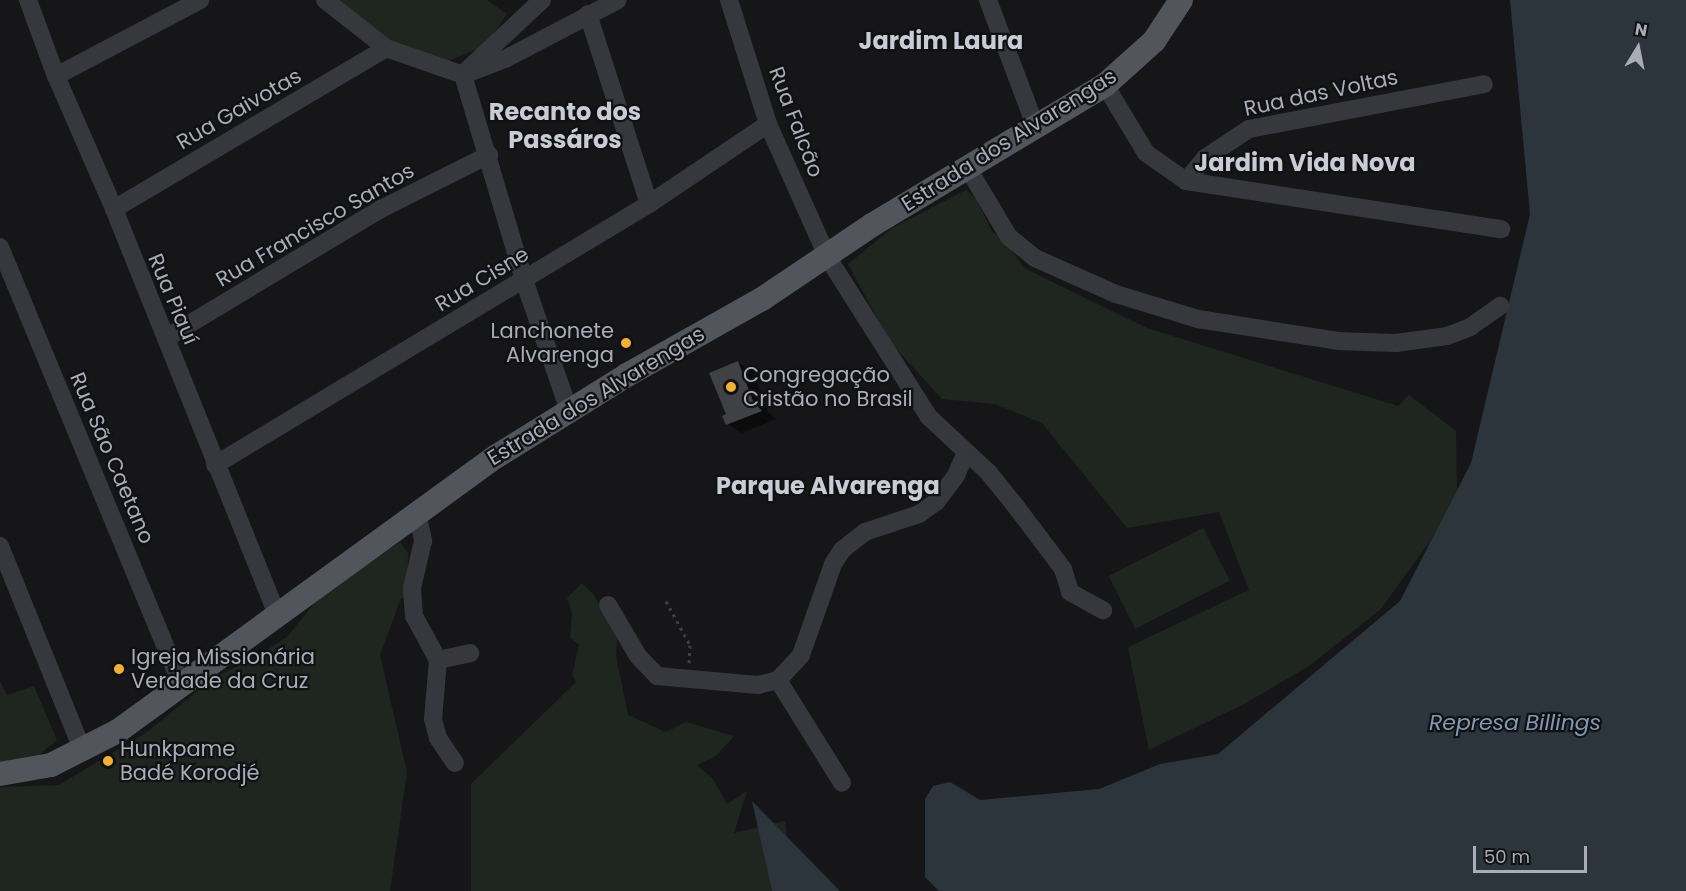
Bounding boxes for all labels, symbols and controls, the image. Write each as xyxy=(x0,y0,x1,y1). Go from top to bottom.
text: N xyxy=(1633,17,1649,42)
north arrow xyxy=(1608,18,1668,78)
district label: Jardim Laura xyxy=(859,27,1023,55)
street label: Rua Gaivotas xyxy=(172,63,306,155)
street label: Rua Falcão xyxy=(763,63,829,181)
street label: Estrada dos Alvarengas xyxy=(897,63,1121,217)
street label: Rua das Voltas xyxy=(1242,64,1400,122)
district label: Recanto dos Passáros xyxy=(489,98,641,154)
district label: Jardim Vida Nova xyxy=(1194,149,1416,177)
street label: Rua Francisco Santos xyxy=(211,158,419,292)
street label: Rua Cisne xyxy=(431,241,533,317)
street label: Rua Piauí xyxy=(143,250,203,348)
place label: Lanchonete Alvarenga xyxy=(491,318,614,368)
street label: Estrada dos Alvarengas xyxy=(483,321,709,471)
marker: Lanchonete Alvarenga xyxy=(619,336,633,350)
place label: Congregação Cristão no Brasil xyxy=(743,362,913,412)
street label: Rua São Caetano xyxy=(65,369,159,547)
marker: Congregação Cristão no Brasil xyxy=(724,380,738,394)
district label: Parque Alvarenga xyxy=(716,472,940,500)
place label: Igreja Missionária Verdade da Cruz xyxy=(131,644,315,694)
marker: Igreja Missionária Verdade da Cruz xyxy=(112,662,126,676)
water label: Represa Billings xyxy=(1429,710,1601,736)
place label: Hunkpame Badé Korodjé xyxy=(120,736,260,786)
marker: Hunkpame Badé Korodjé xyxy=(101,754,115,768)
scale bar xyxy=(1476,834,1590,872)
text: 50 m xyxy=(1484,844,1530,869)

